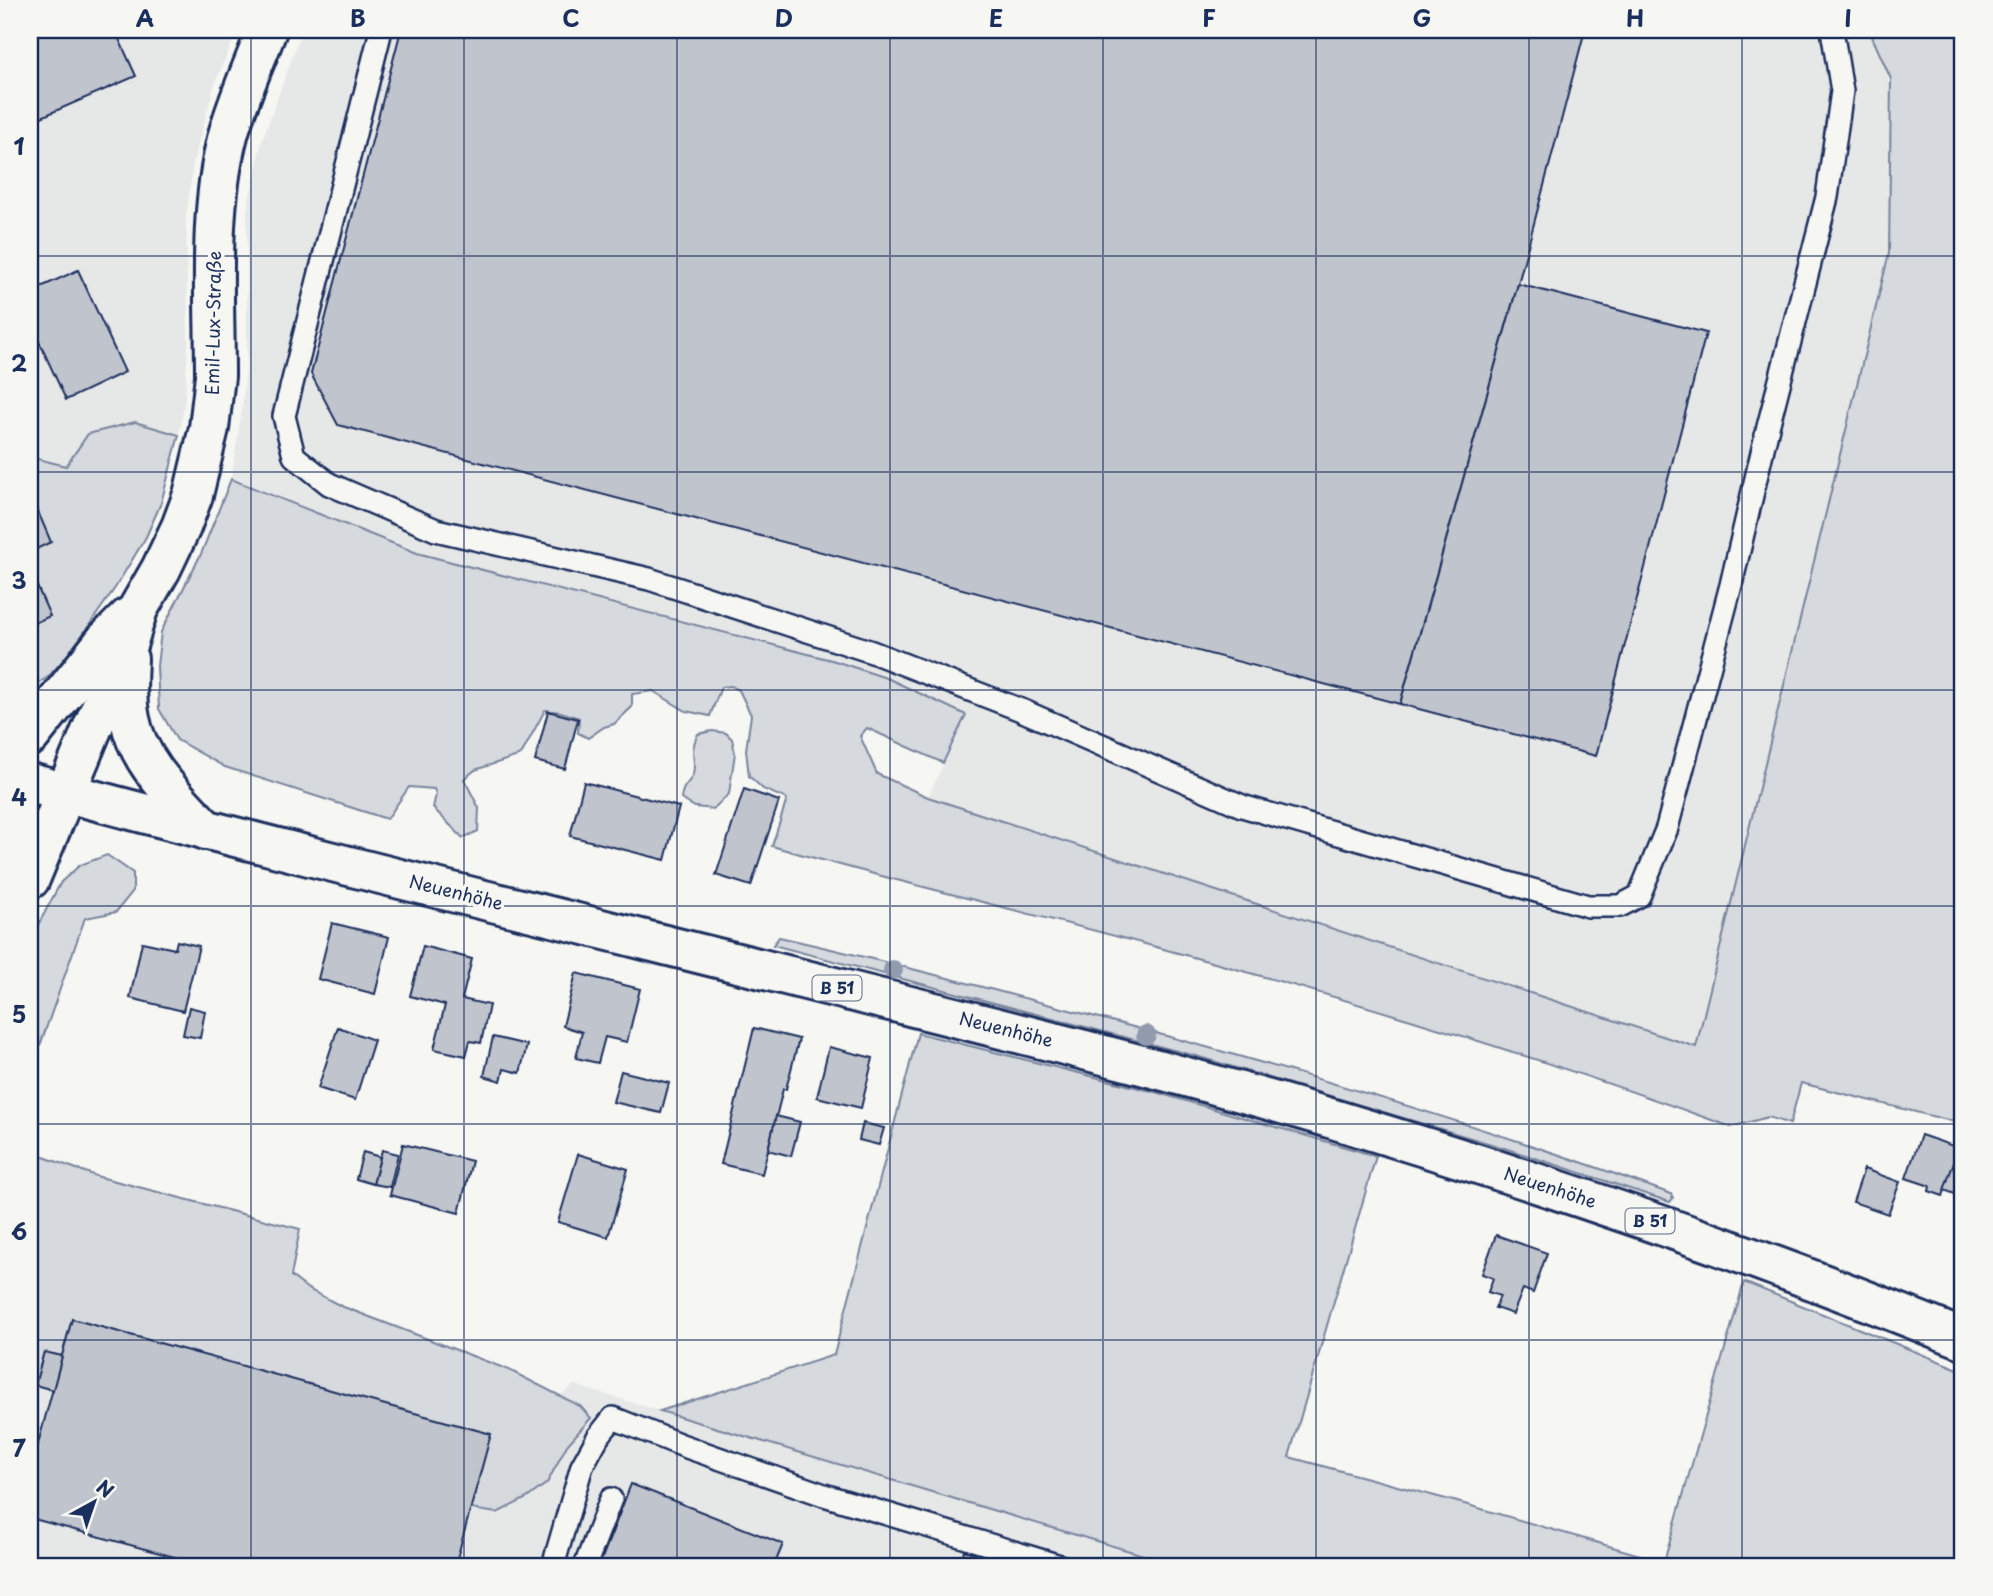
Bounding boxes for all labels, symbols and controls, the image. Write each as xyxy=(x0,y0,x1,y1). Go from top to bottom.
text: A xyxy=(136,0,154,35)
text: B xyxy=(350,0,366,35)
text: C xyxy=(562,0,580,35)
text: D xyxy=(775,0,793,35)
text: E xyxy=(989,0,1003,35)
text: F xyxy=(1202,0,1216,35)
text: G xyxy=(1413,0,1431,35)
text: H xyxy=(1626,0,1644,35)
text: I xyxy=(1844,0,1852,35)
text: 1 xyxy=(14,128,25,163)
street label: Emil-Lux-Straße xyxy=(198,251,227,395)
text: 2 xyxy=(11,345,27,380)
text: 3 xyxy=(11,562,27,597)
text: 4 xyxy=(11,779,27,814)
street label: Neuenhöhe xyxy=(407,867,506,916)
road number: B 51 xyxy=(812,976,862,1000)
text: 5 xyxy=(12,996,26,1031)
street label: Neuenhöhe xyxy=(957,1004,1056,1053)
street label: Neuenhöhe xyxy=(1501,1159,1600,1214)
road number: B 51 xyxy=(1626,1208,1674,1233)
text: 6 xyxy=(11,1213,27,1248)
text: 7 xyxy=(12,1430,26,1465)
north arrow xyxy=(60,1466,130,1536)
text: N xyxy=(91,1473,120,1504)

